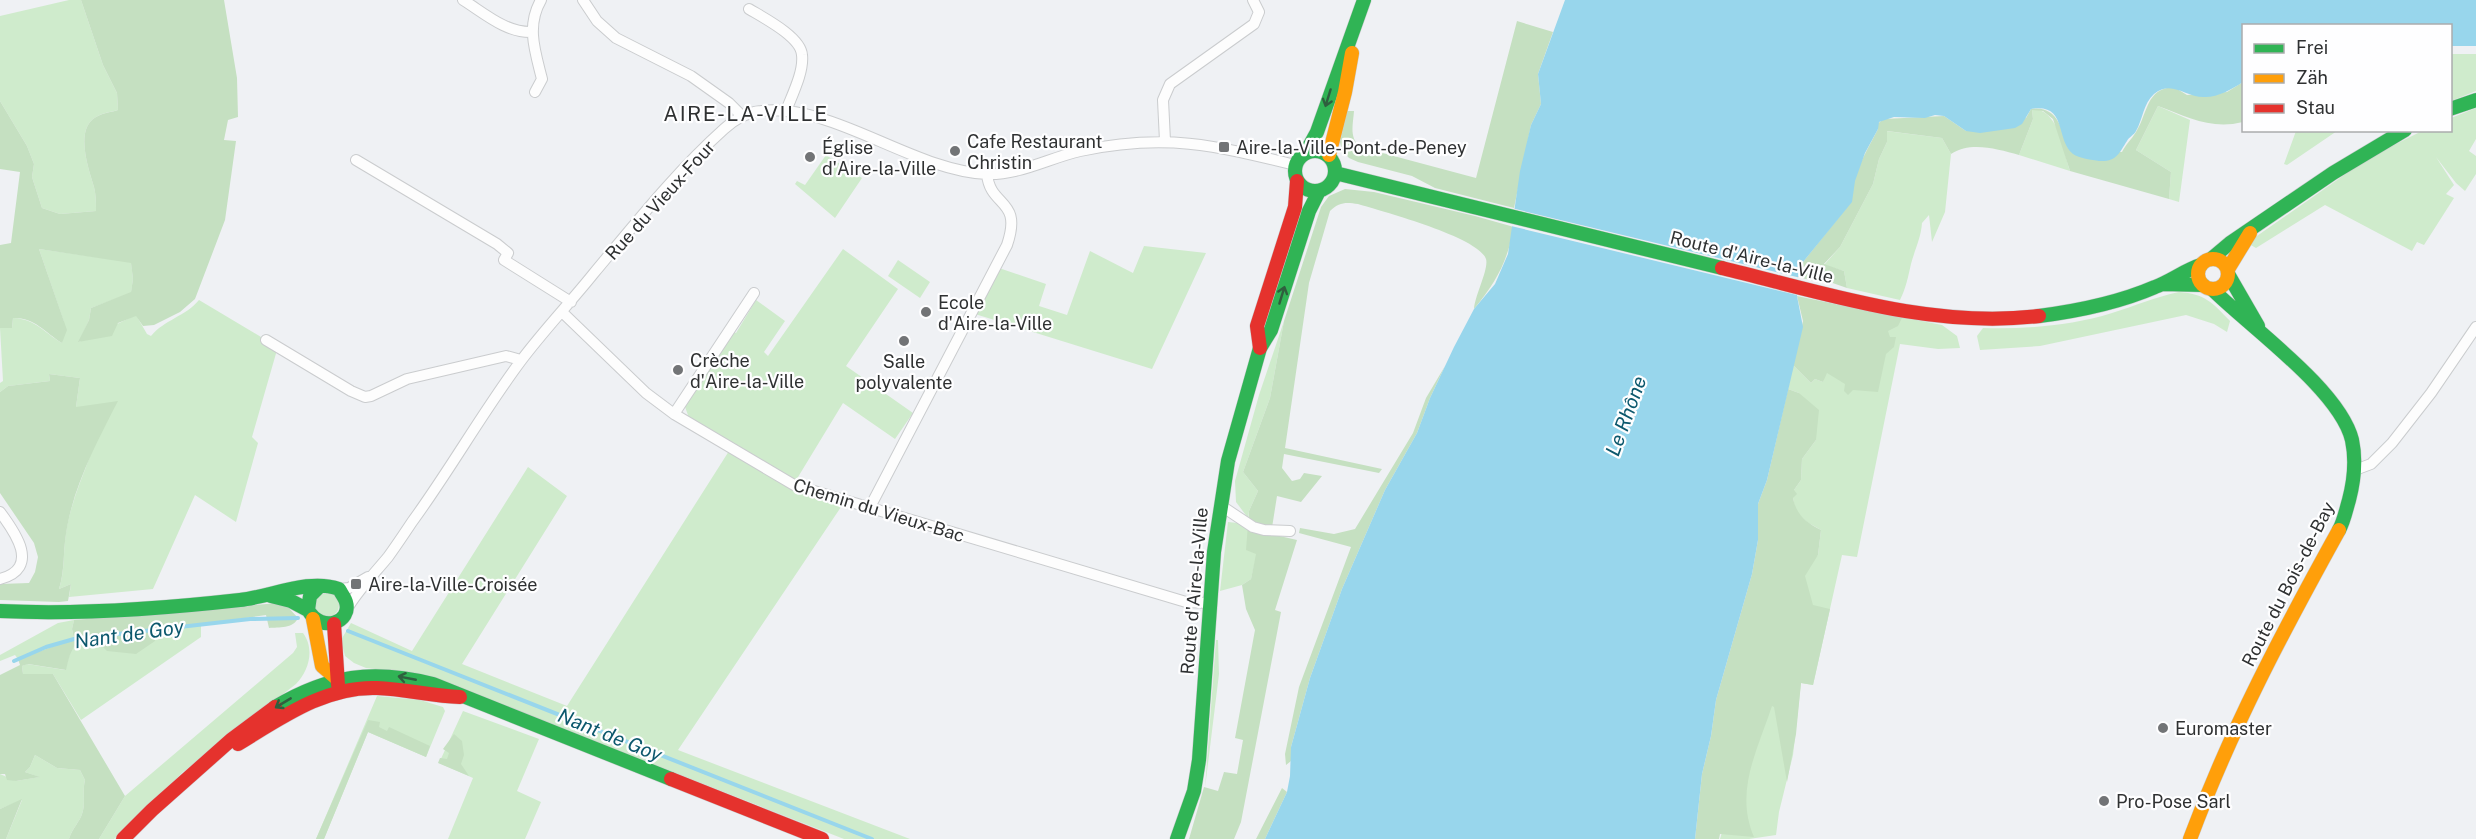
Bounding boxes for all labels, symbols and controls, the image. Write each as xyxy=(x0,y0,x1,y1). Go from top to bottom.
legend xyxy=(2242,24,2452,132)
text: Frei xyxy=(2296,37,2328,58)
text: Zäh xyxy=(2296,67,2328,88)
one-way arrow xyxy=(1322,88,1333,107)
text: Stau xyxy=(2296,97,2335,118)
district label: AIRE-LA-VILLE xyxy=(663,101,829,126)
place label: Cafe Restaurant Christin xyxy=(967,131,1102,173)
street label: Rue du Vieux-Four xyxy=(601,136,719,264)
place label: Église d'Aire-la-Ville xyxy=(822,136,936,179)
place label: Aire-la-Ville-Pont-de-Peney xyxy=(1236,137,1467,158)
marker: Aire-la-Ville-Pont-de-Peney xyxy=(1217,140,1231,154)
marker: Cafe Restaurant Christin xyxy=(948,144,962,158)
marker: Église d'Aire-la-Ville xyxy=(803,150,817,164)
street label: Route d'Aire-la-Ville xyxy=(1668,227,1836,287)
one-way arrow xyxy=(1278,286,1289,305)
place label: Ecole d'Aire-la-Ville xyxy=(938,292,1052,334)
marker: Ecole d'Aire-la-Ville xyxy=(919,305,933,319)
marker: Salle polyvalente xyxy=(897,334,911,348)
place label: Crèche d'Aire-la-Ville xyxy=(690,350,804,392)
place label: Salle polyvalente xyxy=(856,351,952,393)
marker: Crèche d'Aire-la-Ville xyxy=(671,363,685,377)
water label: Le Rhône xyxy=(1600,373,1652,459)
street label: Chemin du Vieux-Bac xyxy=(791,474,967,546)
street label: Route du Bois-de-Bay xyxy=(2237,498,2339,670)
street label: Route d'Aire-la-Ville xyxy=(1176,507,1212,675)
place label: Aire-la-Ville-Croisée xyxy=(368,574,538,595)
marker: Aire-la-Ville-Croisée xyxy=(349,577,363,591)
water label: Nant de Goy xyxy=(73,614,186,654)
one-way arrow xyxy=(398,672,418,683)
one-way arrow xyxy=(275,697,292,709)
water label: Nant de Goy xyxy=(554,703,666,767)
place label: Euromaster xyxy=(2175,718,2272,739)
marker: Euromaster xyxy=(2156,721,2170,735)
place label: Pro-Pose Sarl xyxy=(2116,791,2231,812)
marker: Pro-Pose Sarl xyxy=(2097,794,2111,808)

